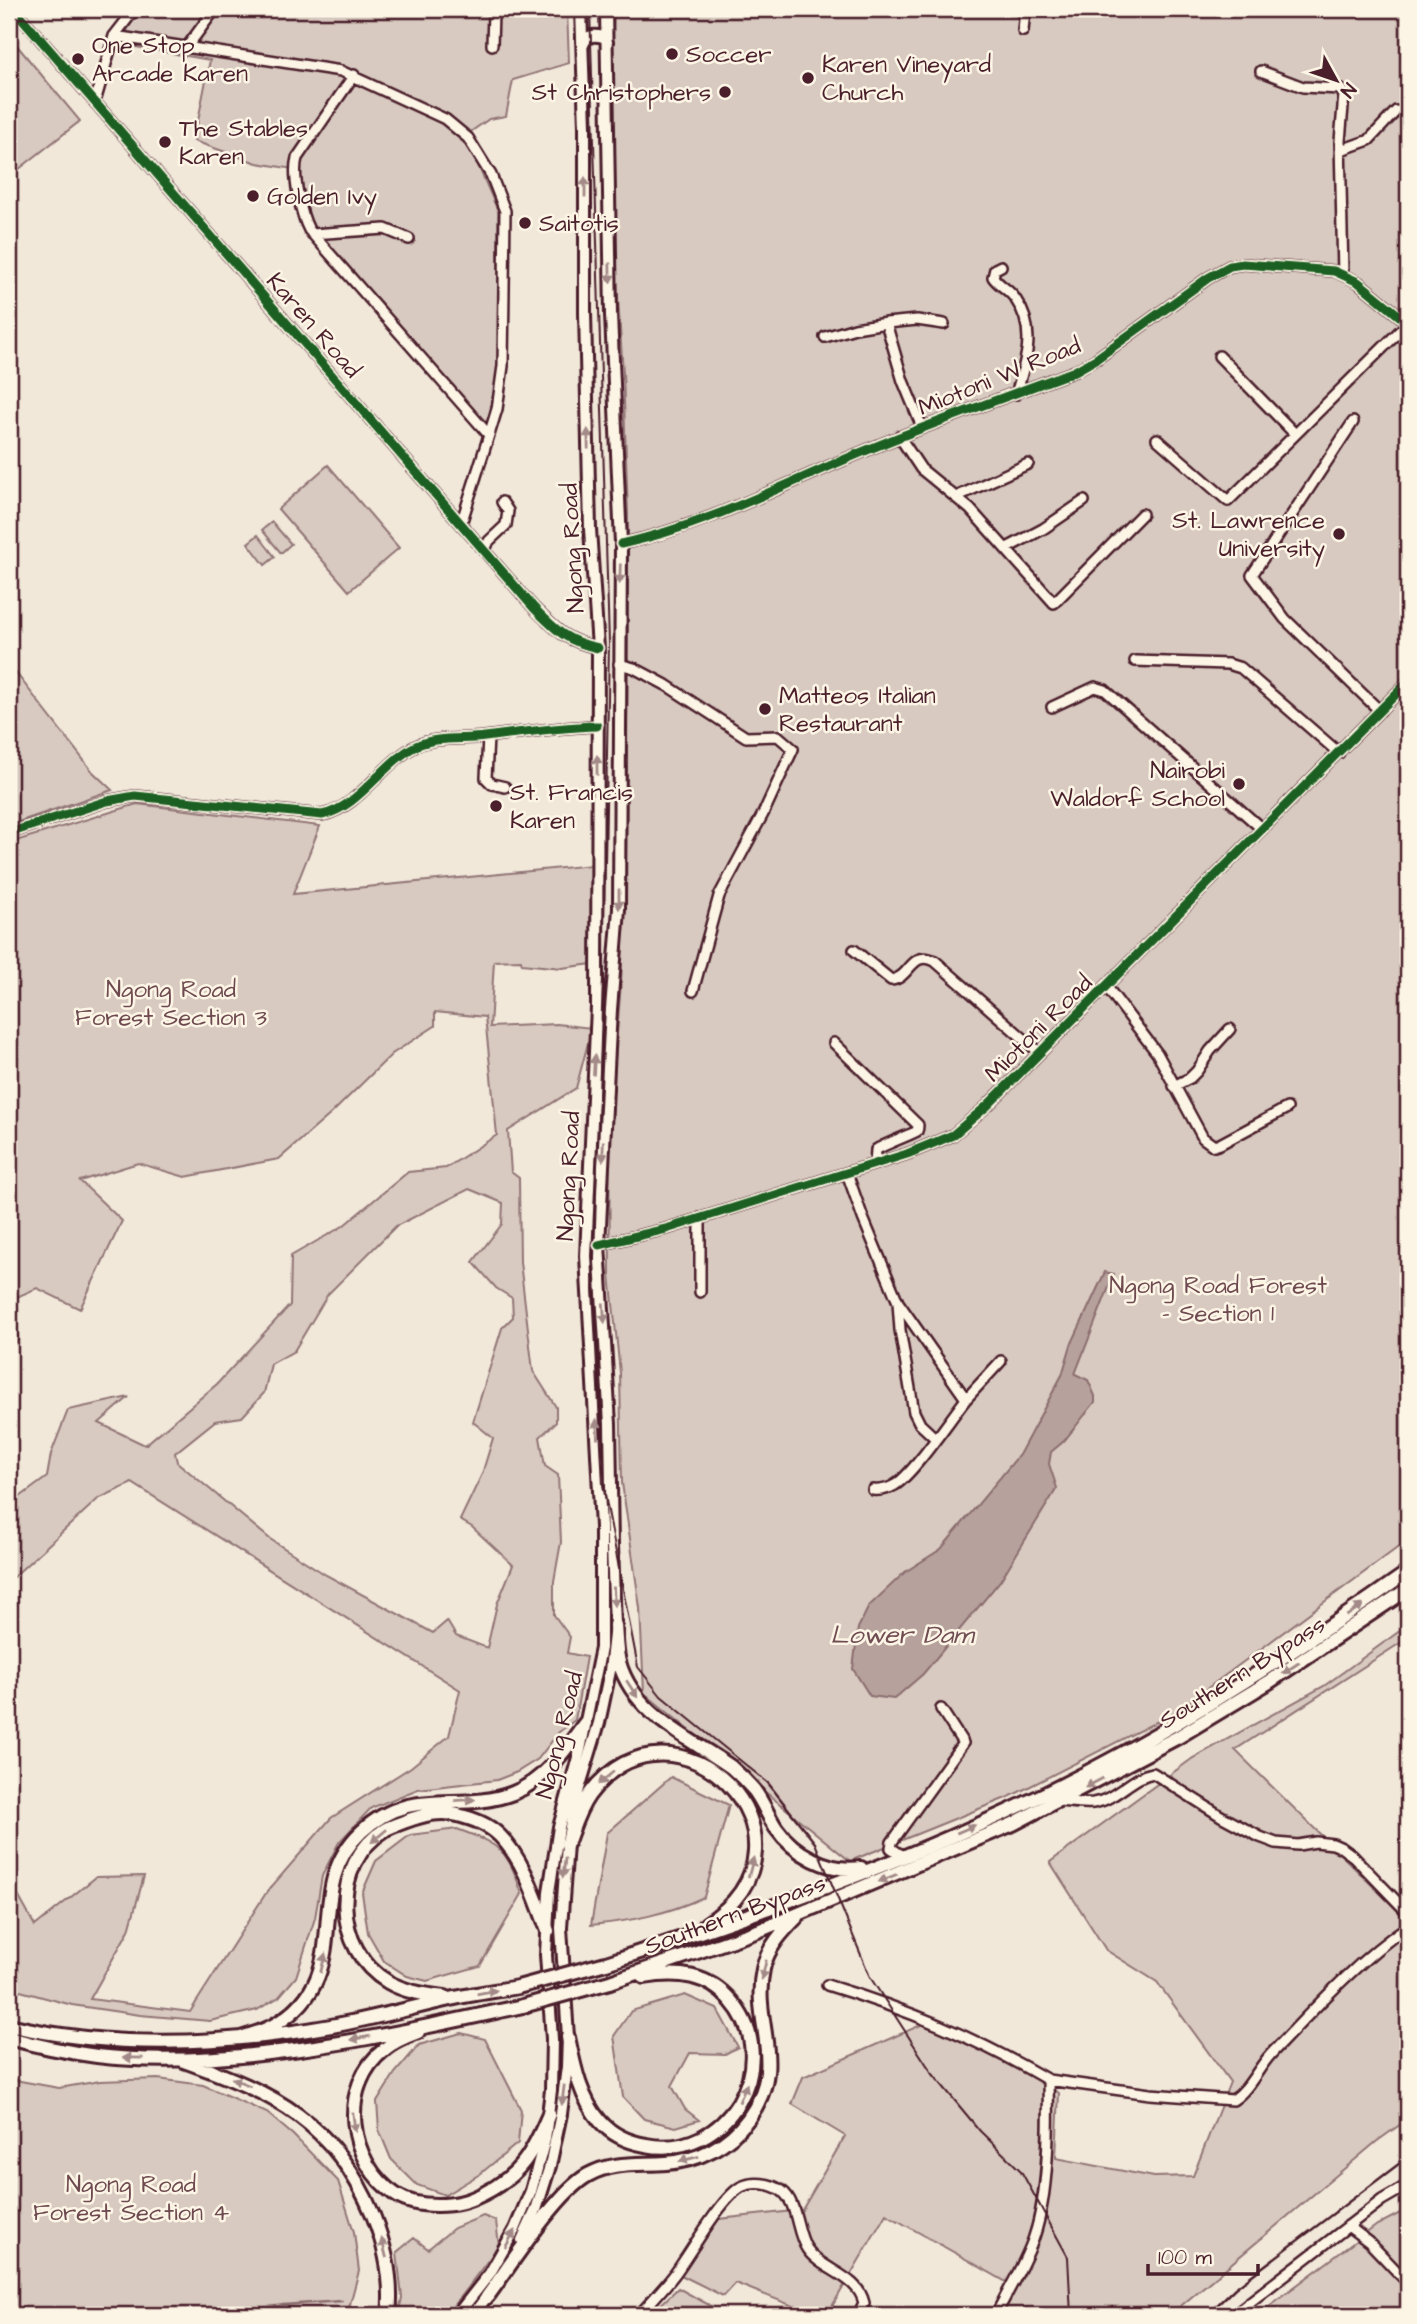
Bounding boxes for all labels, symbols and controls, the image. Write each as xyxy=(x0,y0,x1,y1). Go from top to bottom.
place label: One Stop Arcade Karen xyxy=(92,29,248,91)
place label: Soccer xyxy=(686,38,772,72)
marker: Soccer xyxy=(664,46,680,62)
north arrow xyxy=(1302,46,1372,116)
place label: Karen Vineyard Church xyxy=(822,48,991,110)
marker: One Stop Arcade Karen xyxy=(70,51,86,67)
marker: Karen Vineyard Church xyxy=(800,70,816,86)
place label: St Christophers xyxy=(532,76,711,110)
text: N xyxy=(1334,77,1362,103)
marker: St Christophers xyxy=(717,84,733,100)
place label: The Stables Karen xyxy=(179,112,308,174)
marker: The Stables Karen xyxy=(157,134,173,150)
one-way arrow xyxy=(579,176,591,198)
place label: Golden Ivy xyxy=(267,180,377,215)
marker: Golden Ivy xyxy=(245,188,261,204)
place label: Saitotis xyxy=(539,207,619,241)
marker: Saitotis xyxy=(517,215,533,231)
one-way arrow xyxy=(605,262,616,284)
street label: Karen Road xyxy=(258,266,369,386)
street label: Miotoni W Road xyxy=(913,329,1086,425)
one-way arrow xyxy=(582,428,594,450)
street label: Ngong Road xyxy=(553,482,594,614)
place label: St. Lawrence University xyxy=(1172,504,1325,567)
marker: St. Lawrence University xyxy=(1331,526,1347,542)
one-way arrow xyxy=(614,563,625,585)
place label: Matteos Italian Restaurant xyxy=(779,679,936,741)
marker: Matteos Italian Restaurant xyxy=(757,701,773,717)
one-way arrow xyxy=(591,753,603,775)
place label: Nairobi Waldorf School xyxy=(1050,754,1225,816)
place label: St. Francis Karen xyxy=(510,776,633,838)
marker: Nairobi Waldorf School xyxy=(1231,776,1247,792)
marker: St. Francis Karen xyxy=(488,798,504,814)
one-way arrow xyxy=(613,888,625,910)
street label: Miotoni Road xyxy=(977,967,1100,1090)
park label: Ngong Road Forest Section 3 xyxy=(75,973,267,1035)
one-way arrow xyxy=(589,1054,600,1076)
street label: Ngong Road xyxy=(549,1110,590,1242)
one-way arrow xyxy=(597,1140,608,1162)
park label: Ngong Road Forest - Section 1 xyxy=(1109,1269,1327,1331)
one-way arrow xyxy=(599,1302,610,1324)
one-way arrow xyxy=(591,1418,602,1440)
one-way arrow xyxy=(608,1587,619,1609)
one-way arrow xyxy=(1346,1603,1364,1617)
street label: Southern Bypass xyxy=(1153,1608,1333,1739)
water label: Lower Dam xyxy=(831,1617,976,1653)
one-way arrow xyxy=(1281,1661,1300,1674)
street label: Ngong Road xyxy=(528,1668,593,1803)
one-way arrow xyxy=(626,1680,639,1699)
one-way arrow xyxy=(597,1770,615,1786)
one-way arrow xyxy=(1085,1777,1104,1789)
one-way arrow xyxy=(454,1795,476,1806)
one-way arrow xyxy=(956,1824,977,1835)
one-way arrow xyxy=(371,1828,388,1843)
one-way arrow xyxy=(746,1856,756,1877)
one-way arrow xyxy=(559,1857,570,1879)
street label: Southern Bypass xyxy=(640,1866,831,1964)
one-way arrow xyxy=(878,1872,898,1884)
one-way arrow xyxy=(318,1952,329,1974)
one-way arrow xyxy=(758,1959,769,1981)
one-way arrow xyxy=(476,1986,498,1997)
one-way arrow xyxy=(348,2033,370,2044)
one-way arrow xyxy=(122,2053,144,2064)
one-way arrow xyxy=(230,2077,251,2088)
one-way arrow xyxy=(738,2082,749,2103)
one-way arrow xyxy=(558,2084,569,2106)
one-way arrow xyxy=(349,2111,360,2133)
one-way arrow xyxy=(678,2154,700,2165)
park label: Ngong Road Forest Section 4 xyxy=(33,2168,229,2230)
one-way arrow xyxy=(504,2229,515,2249)
scale bar xyxy=(1148,2233,1258,2277)
one-way arrow xyxy=(378,2237,389,2259)
text: 100 m xyxy=(1158,2243,1213,2272)

